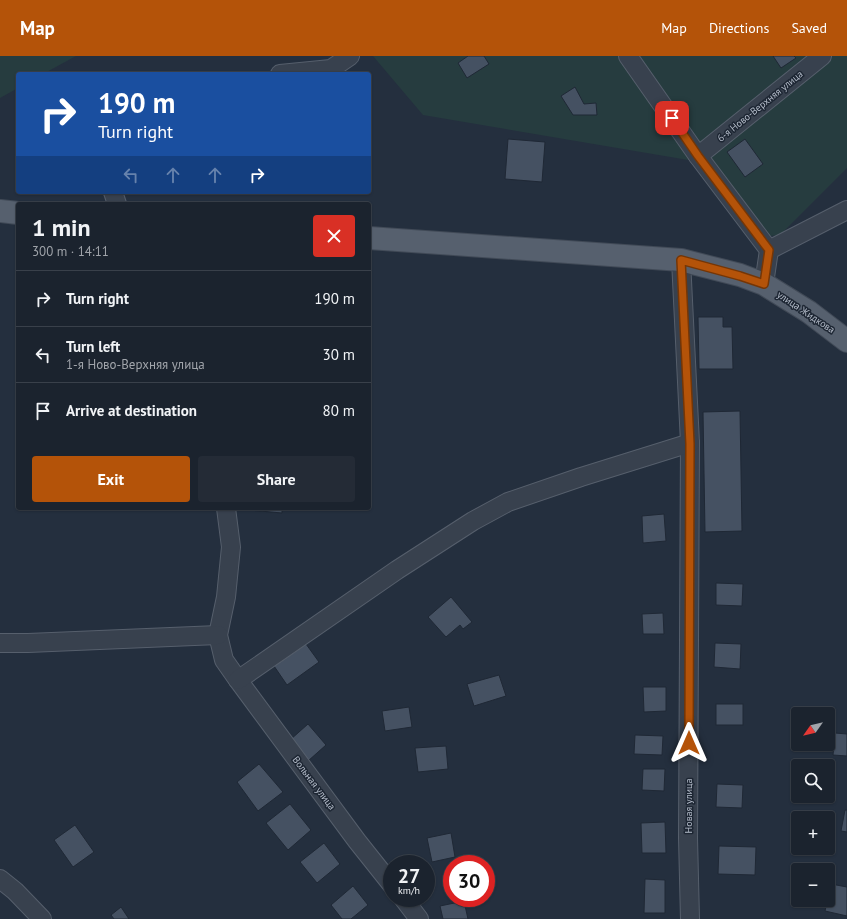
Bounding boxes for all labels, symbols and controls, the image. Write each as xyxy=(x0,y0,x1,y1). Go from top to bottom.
text: Map xyxy=(20,16,55,40)
text: Map xyxy=(661,19,687,37)
text: Directions xyxy=(709,19,769,37)
text: Saved xyxy=(791,19,827,37)
street label: 6-я Ново-Верхняя улица xyxy=(714,67,806,145)
text: 190 m xyxy=(98,84,175,121)
icon: right xyxy=(32,88,84,140)
pin xyxy=(655,101,689,135)
icon: arrive xyxy=(661,107,683,129)
text: Turn right xyxy=(98,120,173,143)
icon: left xyxy=(120,164,142,186)
icon: ahead xyxy=(162,164,184,186)
icon: ahead xyxy=(204,164,226,186)
icon: right xyxy=(246,164,268,186)
text: 1 min xyxy=(32,212,91,243)
button: close xyxy=(313,215,355,257)
text: 300 m · 14:11 xyxy=(32,243,109,260)
icon: right xyxy=(32,288,54,310)
street label: улица Жидкова xyxy=(775,288,837,336)
text: Turn right xyxy=(66,289,129,308)
text: 190 m xyxy=(314,289,355,308)
text: Turn left xyxy=(66,337,120,356)
icon: left xyxy=(32,344,54,366)
text: 30 m xyxy=(322,345,355,364)
text: 1-я Ново-Верхняя улица xyxy=(66,356,205,373)
icon: arrive xyxy=(32,400,54,422)
text: Arrive at destination xyxy=(66,401,197,420)
text: 80 m xyxy=(322,401,355,420)
button: Exit xyxy=(32,456,190,502)
button: Share xyxy=(198,456,355,502)
north arrow xyxy=(791,707,835,751)
map controls xyxy=(791,707,835,907)
position arrow xyxy=(668,722,710,764)
street label: Вольная улица xyxy=(290,754,338,813)
button: search xyxy=(791,759,835,803)
street label: Новая улица xyxy=(682,779,695,833)
button: + xyxy=(791,811,835,855)
speed limit sign: 30 xyxy=(443,855,495,907)
text: 27 xyxy=(398,863,420,889)
button: − xyxy=(791,863,835,907)
text: km/h xyxy=(398,884,420,897)

